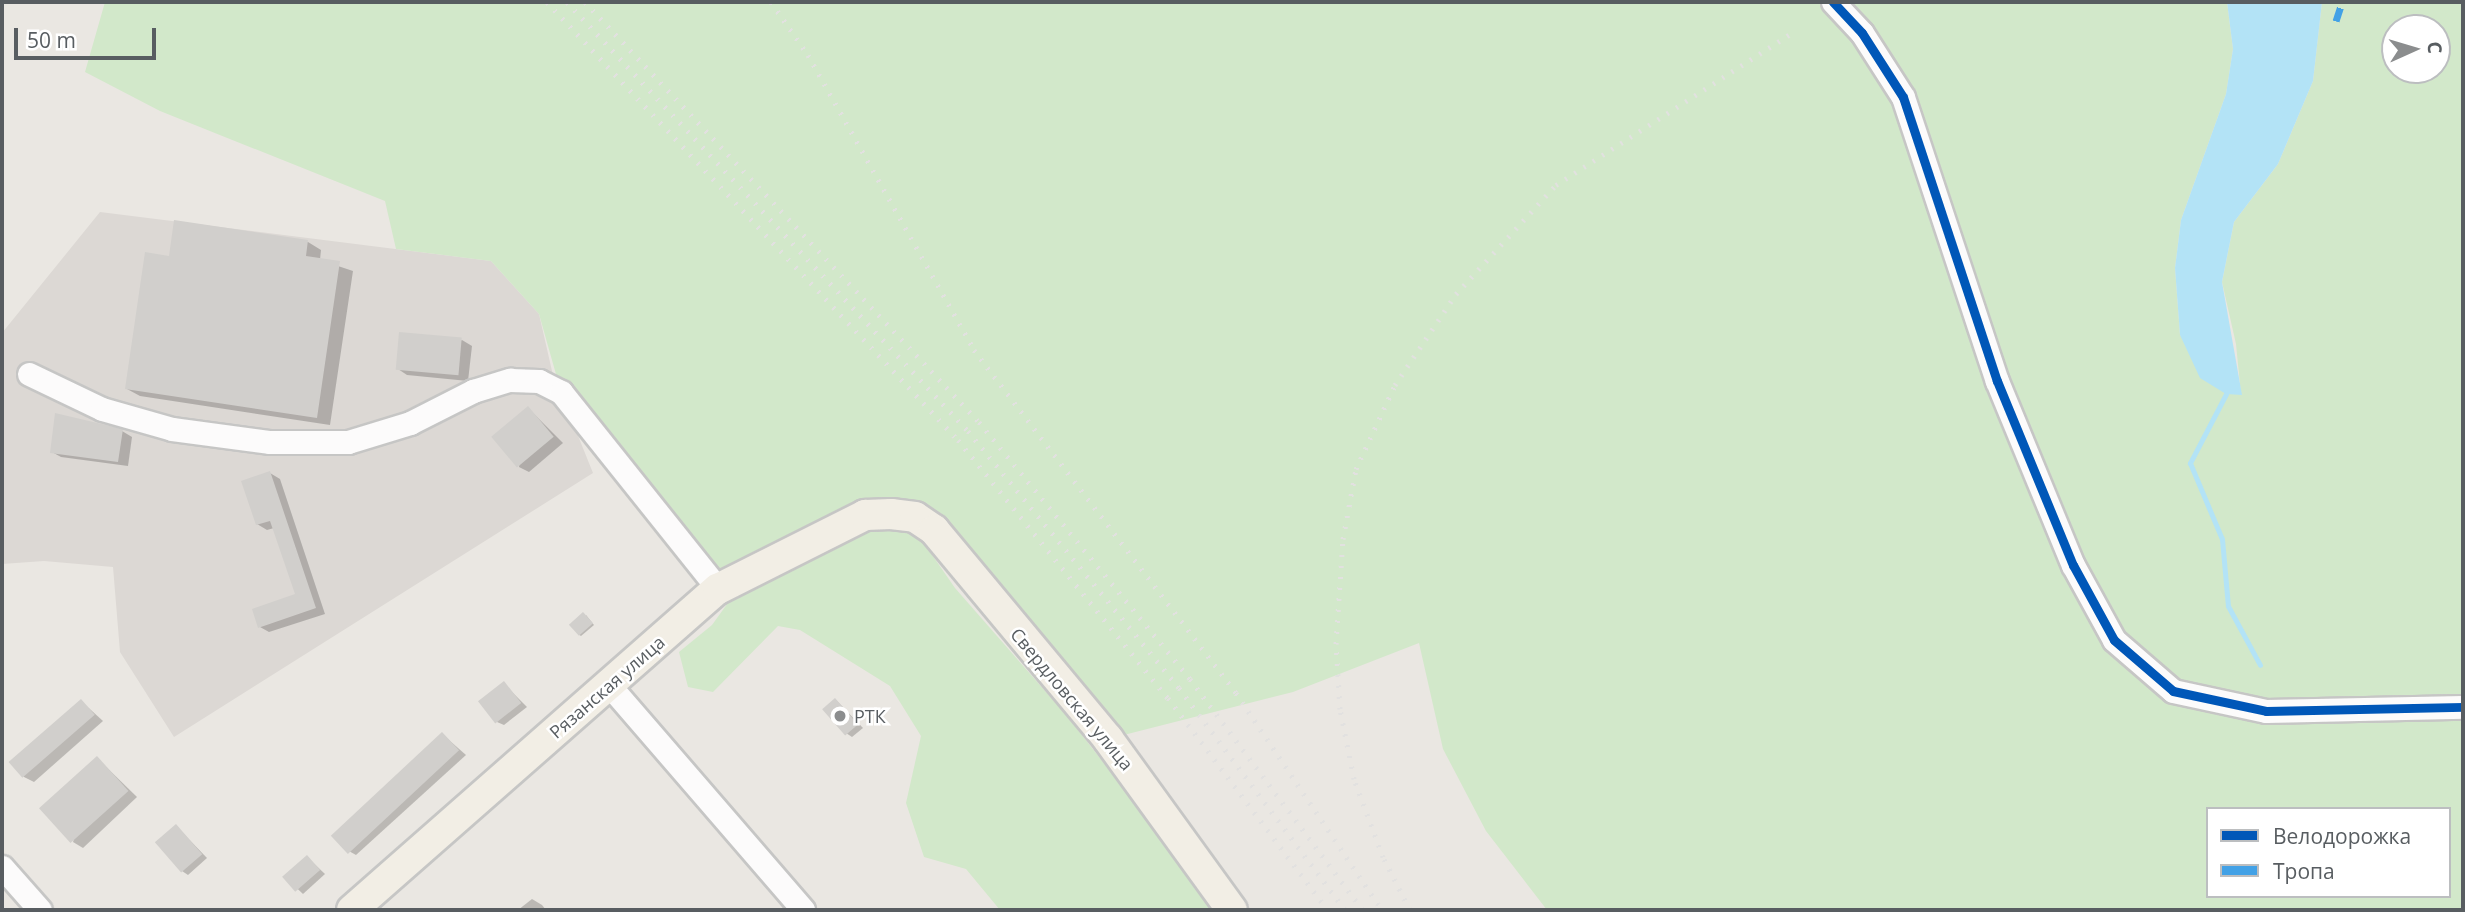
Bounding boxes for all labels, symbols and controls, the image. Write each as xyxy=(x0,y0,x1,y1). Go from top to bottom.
scale bar xyxy=(18,14,159,58)
north arrow xyxy=(2381,14,2451,84)
text: 50 m xyxy=(27,26,76,54)
text: С xyxy=(2422,41,2448,55)
street label: Свердловская улица xyxy=(1006,623,1138,775)
street label: Рязанская улица xyxy=(545,631,669,743)
place label: РТК xyxy=(854,705,886,727)
marker: РТК xyxy=(832,708,848,724)
legend xyxy=(2206,807,2451,898)
text: Велодорожка xyxy=(2273,822,2411,850)
text: Тропа xyxy=(2273,857,2335,885)

